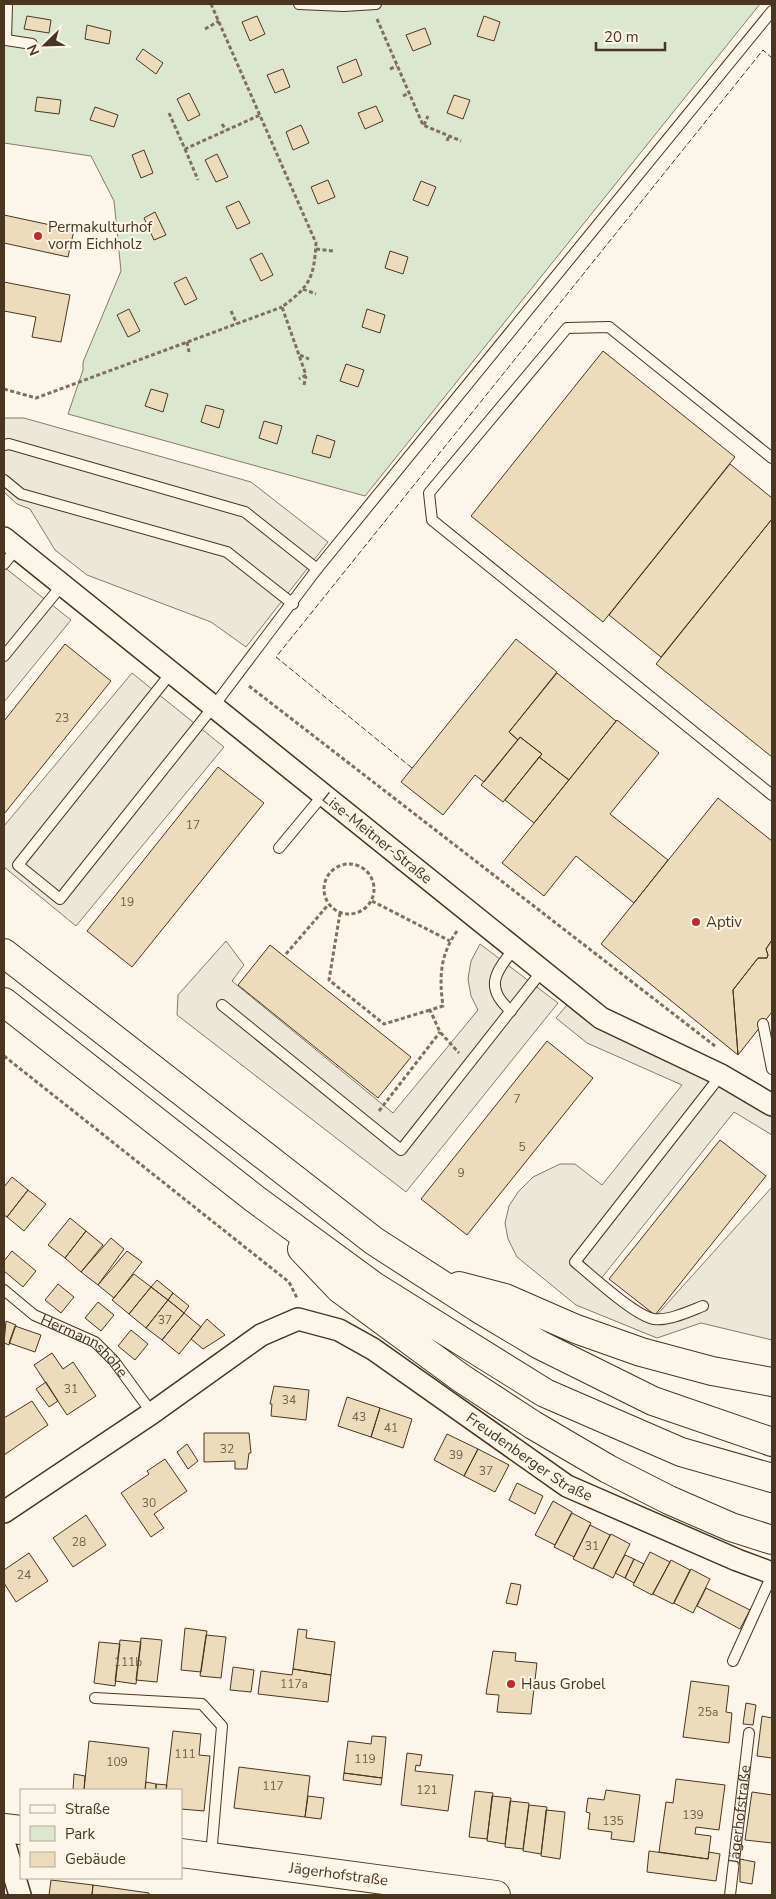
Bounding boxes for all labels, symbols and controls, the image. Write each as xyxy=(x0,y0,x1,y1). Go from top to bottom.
north arrow xyxy=(20,20,70,70)
scale bar xyxy=(596,20,665,52)
text: 20 m xyxy=(604,27,639,47)
text: N xyxy=(23,41,44,58)
place label: Permakulturhof vorm Eichholz xyxy=(48,217,153,254)
marker: Permakulturhof vorm Eichholz xyxy=(32,230,44,242)
house number: 23 xyxy=(55,710,69,726)
street label: Lise-Meitner-Straße xyxy=(318,788,436,888)
house number: 17 xyxy=(186,817,200,833)
house number: 19 xyxy=(120,894,134,910)
place label: Aptiv xyxy=(706,912,742,932)
marker: Aptiv xyxy=(690,916,702,928)
house number: 7 xyxy=(513,1091,521,1107)
house number: 5 xyxy=(518,1139,526,1155)
house number: 9 xyxy=(457,1165,465,1181)
street label: Hermannshöhe xyxy=(38,1309,133,1381)
house number: 37 xyxy=(158,1312,172,1328)
house number: 31 xyxy=(64,1381,78,1397)
house number: 34 xyxy=(282,1392,296,1408)
street label: Freudenberger Straße xyxy=(462,1408,595,1506)
house number: 43 xyxy=(352,1409,366,1425)
house number: 41 xyxy=(384,1420,398,1436)
house number: 32 xyxy=(220,1441,234,1457)
house number: 39 xyxy=(449,1447,463,1463)
house number: 37 xyxy=(479,1463,493,1479)
house number: 30 xyxy=(142,1495,156,1511)
house number: 28 xyxy=(72,1534,86,1550)
house number: 31 xyxy=(585,1538,599,1554)
house number: 24 xyxy=(17,1567,31,1583)
house number: 111b xyxy=(114,1654,142,1670)
place label: Haus Grobel xyxy=(521,1674,606,1694)
house number: 117a xyxy=(280,1676,308,1692)
marker: Haus Grobel xyxy=(505,1678,517,1690)
house number: 25a xyxy=(698,1704,718,1720)
house number: 111 xyxy=(174,1746,196,1762)
house number: 119 xyxy=(354,1751,376,1767)
house number: 109 xyxy=(106,1754,128,1770)
street label: Jägerhofstraße xyxy=(724,1764,755,1866)
house number: 117 xyxy=(262,1778,284,1794)
house number: 121 xyxy=(416,1782,438,1798)
legend xyxy=(20,1789,182,1879)
text: Straße xyxy=(65,1799,110,1819)
house number: 139 xyxy=(682,1807,704,1823)
house number: 135 xyxy=(602,1813,624,1829)
text: Park xyxy=(65,1824,95,1844)
text: Gebäude xyxy=(65,1849,126,1869)
street label: Jägerhofstraße xyxy=(287,1857,389,1891)

